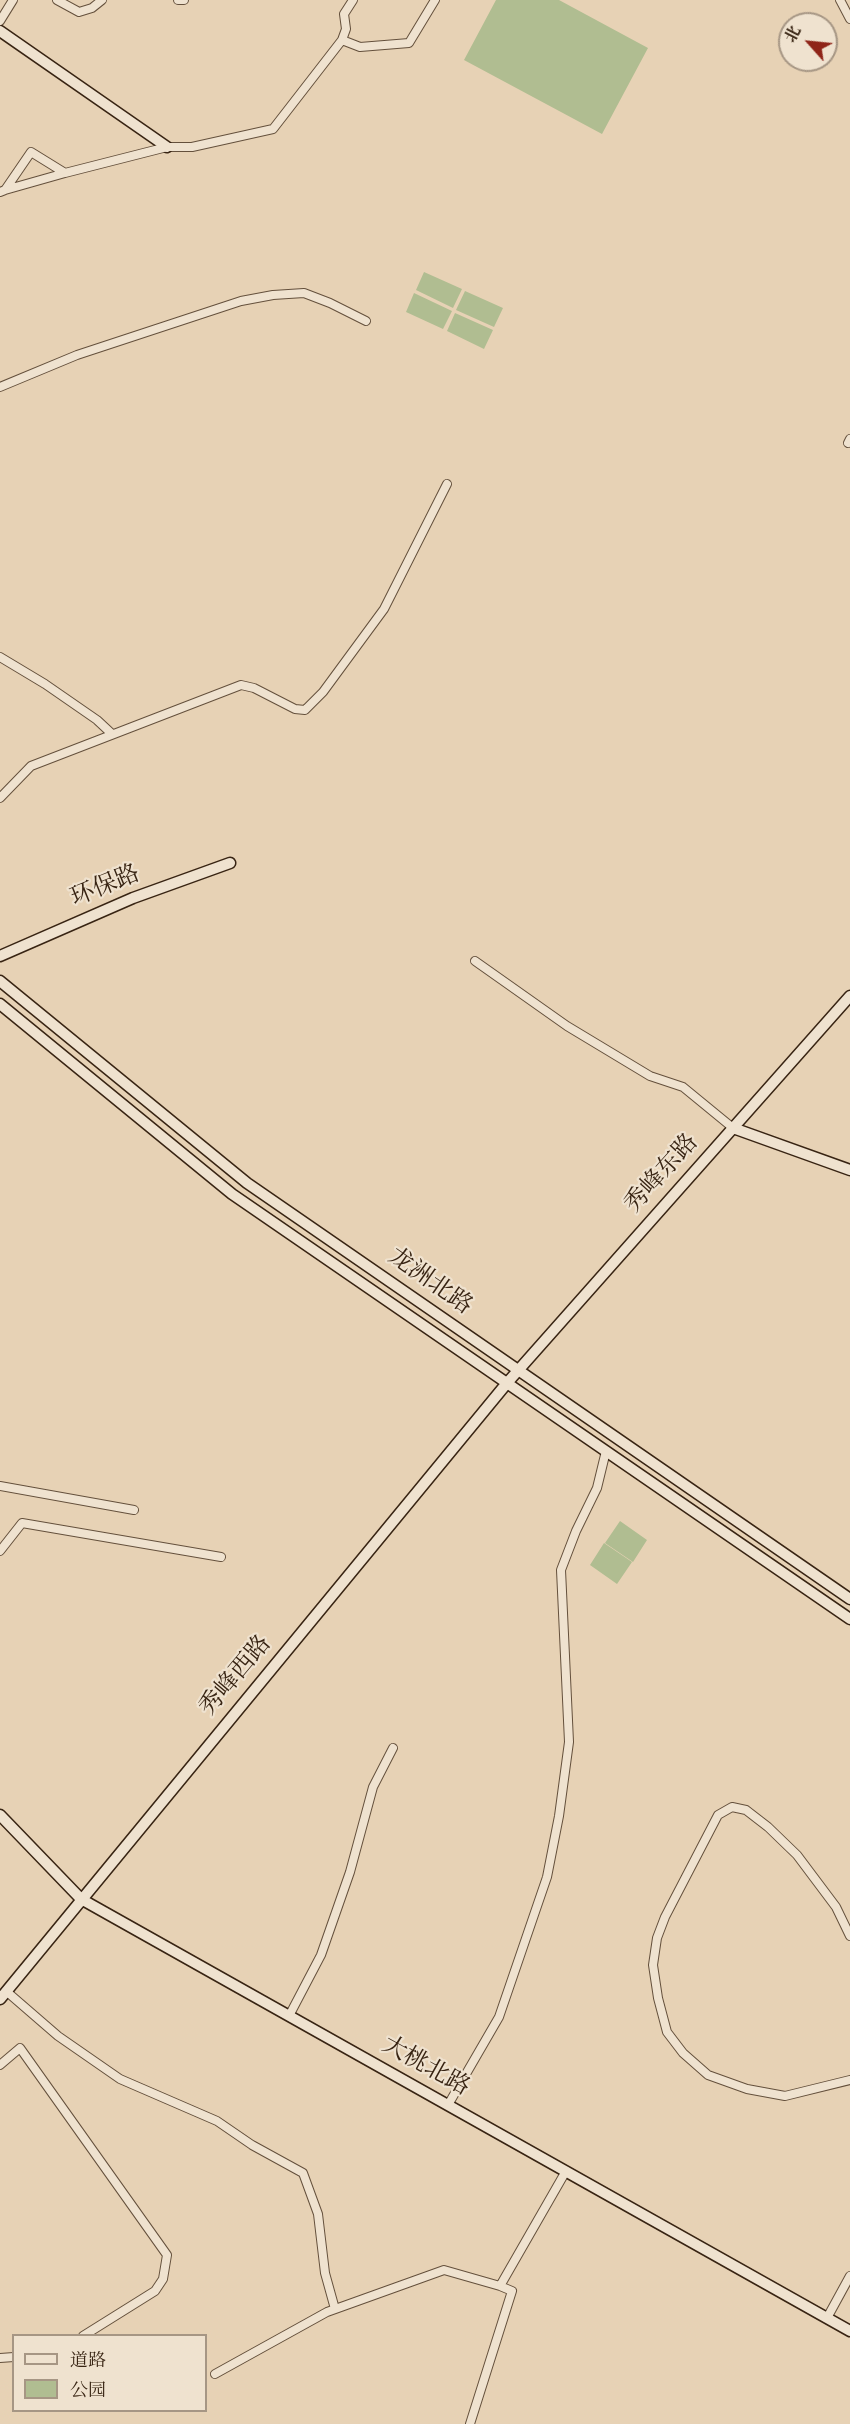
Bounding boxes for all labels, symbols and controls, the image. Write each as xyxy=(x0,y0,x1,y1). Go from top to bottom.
north arrow xyxy=(778,12,838,72)
text: 北 xyxy=(780,23,807,47)
street label: 环保路 xyxy=(67,861,145,915)
street label: 秀峰东路 xyxy=(620,1130,706,1220)
street label: 龙洲北路 xyxy=(381,1244,477,1322)
street label: 秀峰西路 xyxy=(195,1631,279,1723)
street label: 大桃北路 xyxy=(376,2032,474,2104)
legend xyxy=(12,2334,207,2412)
text: 道路 xyxy=(70,2349,106,2374)
text: 公园 xyxy=(70,2379,106,2404)

